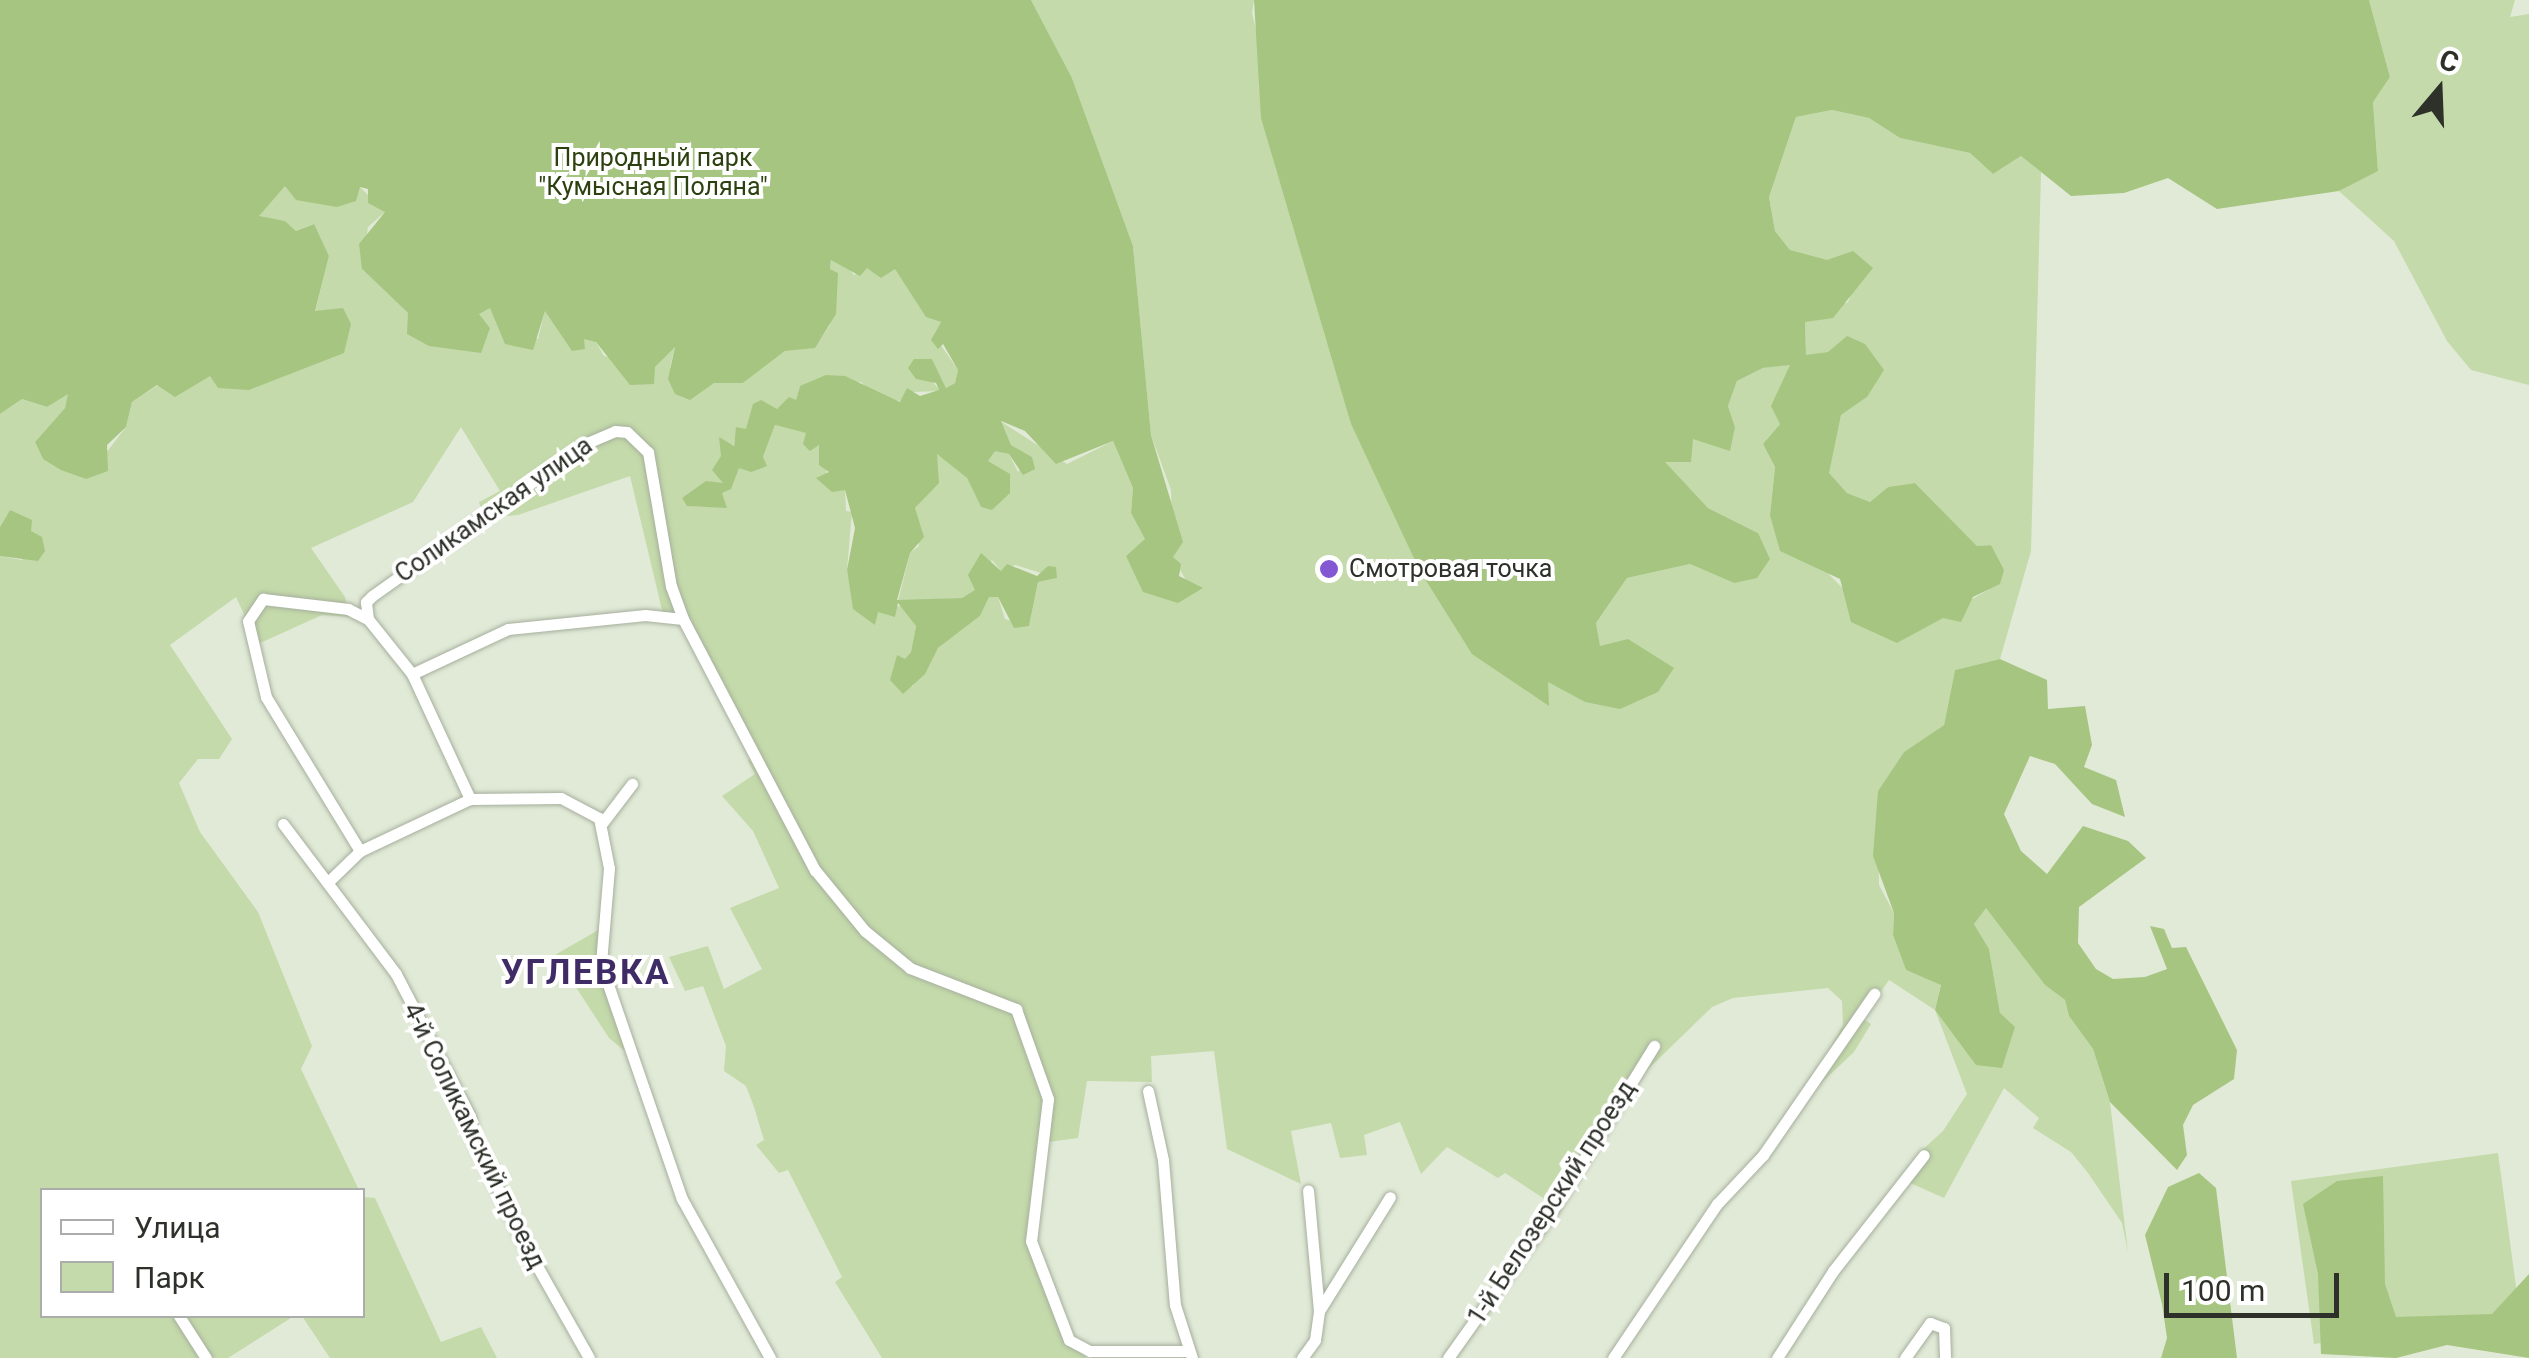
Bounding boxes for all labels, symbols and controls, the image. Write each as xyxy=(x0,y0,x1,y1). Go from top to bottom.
north arrow xyxy=(2389,40,2489,140)
text: С xyxy=(2435,43,2463,80)
park label: Природный парк "Кумысная Поляна" xyxy=(538,144,768,203)
street label: Соликамская улица xyxy=(390,431,598,589)
place label: Смотровая точка xyxy=(1349,554,1552,584)
marker: Смотровая точка xyxy=(1318,558,1340,580)
district label: УГЛЕВКА xyxy=(501,952,671,994)
street label: 4-й Соликамский проезд xyxy=(397,998,551,1274)
street label: 1-й Белозерский проезд xyxy=(1462,1075,1642,1331)
legend xyxy=(40,1188,365,1318)
text: Улица xyxy=(134,1210,221,1245)
scale bar xyxy=(2169,1253,2344,1315)
text: Парк xyxy=(134,1260,205,1295)
text: 100 m xyxy=(2181,1273,2265,1308)

